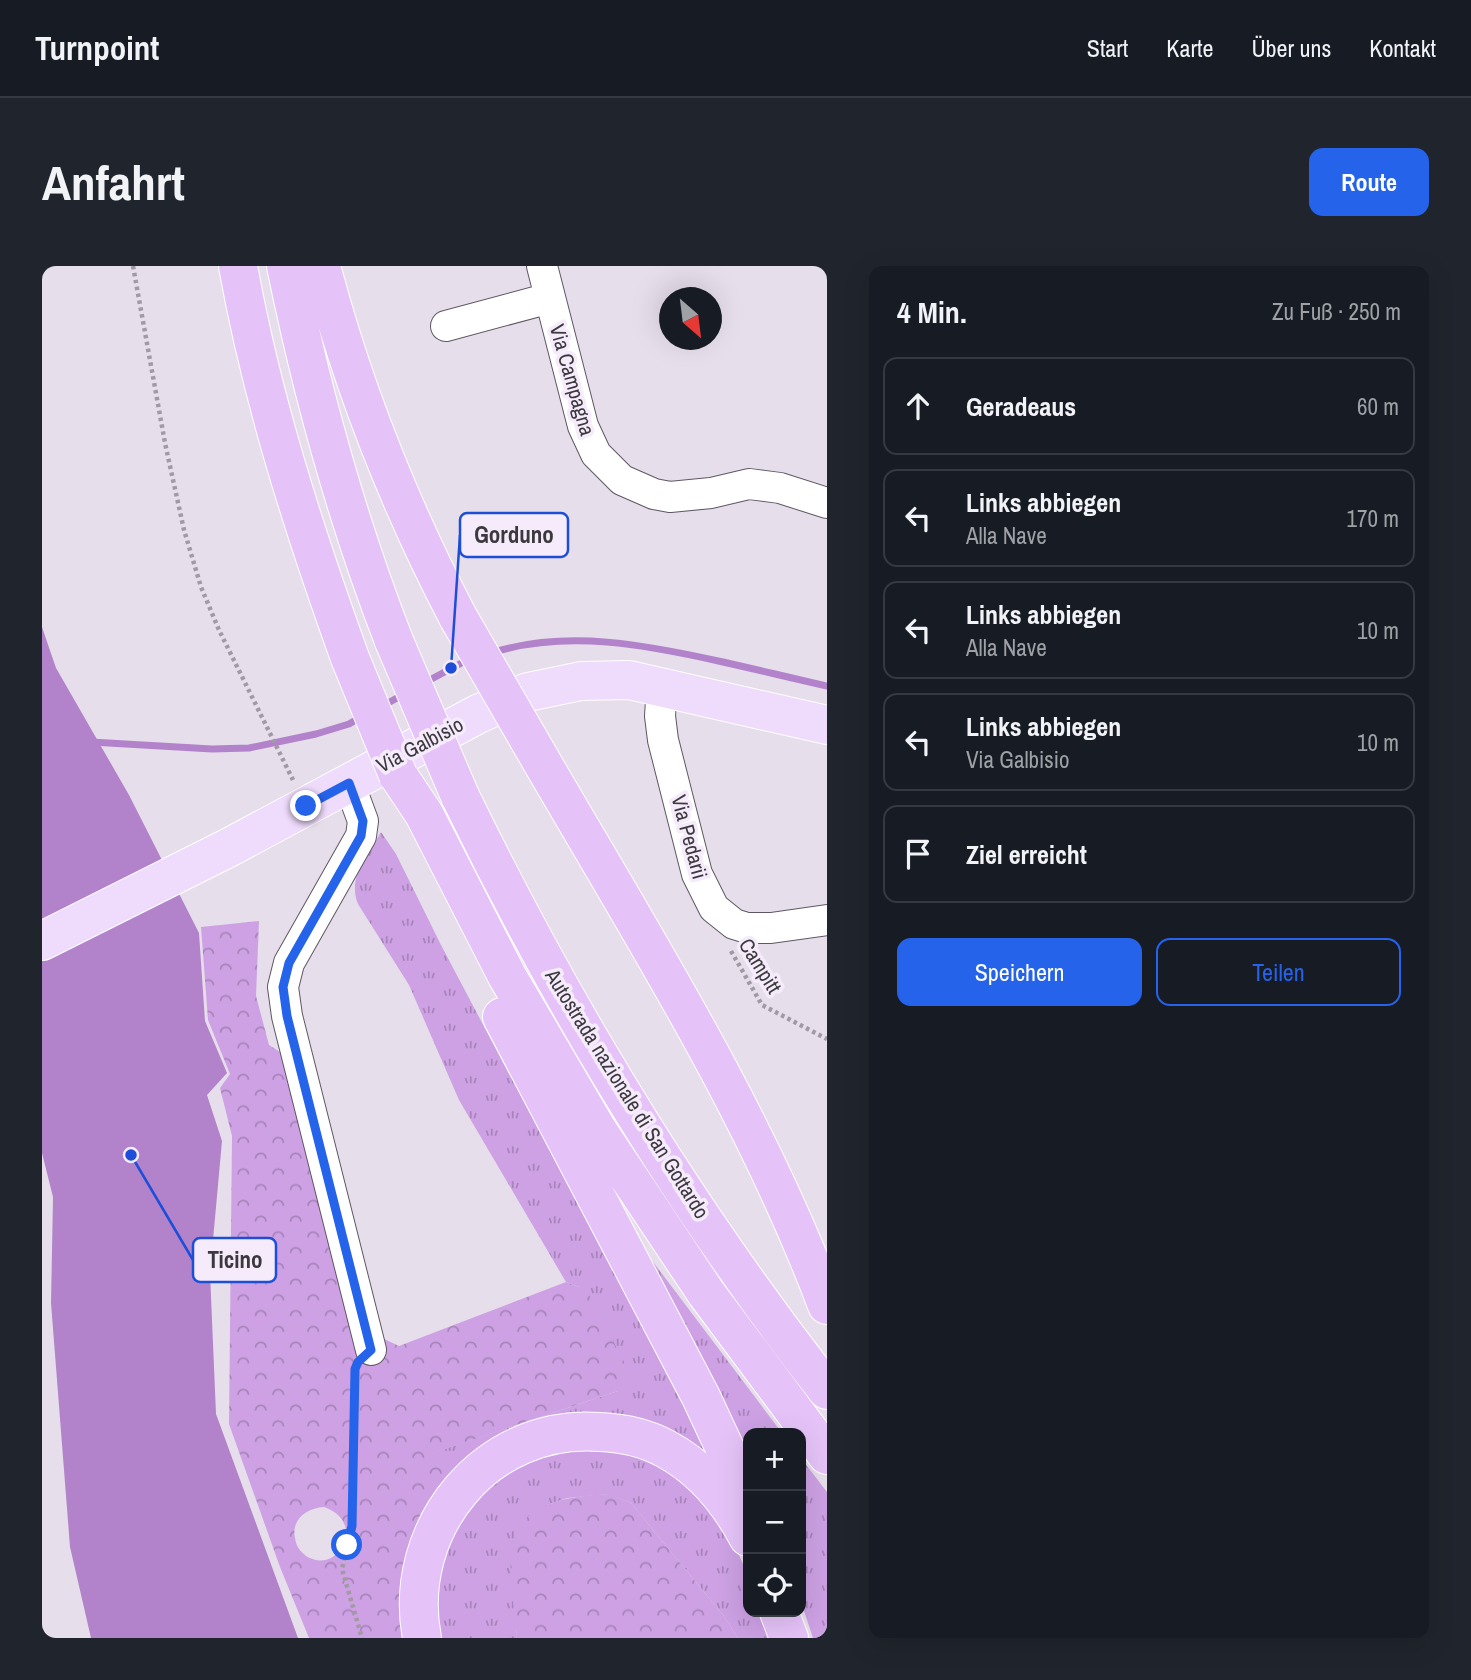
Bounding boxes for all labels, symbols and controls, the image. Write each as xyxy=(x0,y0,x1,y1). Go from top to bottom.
text: Turnpoint xyxy=(35,26,159,70)
text: Start xyxy=(1087,32,1128,64)
text: Karte xyxy=(1166,32,1213,64)
text: Über uns xyxy=(1251,32,1331,64)
text: Kontakt xyxy=(1369,32,1436,64)
button: Route xyxy=(1309,148,1429,216)
text: Anfahrt xyxy=(42,149,185,215)
north arrow xyxy=(659,287,722,350)
text: 4 Min. xyxy=(897,292,967,332)
text: Zu Fuß · 250 m xyxy=(1272,296,1401,327)
street label: Via Campagna xyxy=(543,321,602,439)
icon: ahead xyxy=(899,387,937,425)
text: Geradeaus xyxy=(966,389,1076,424)
text: 60 m xyxy=(1357,391,1399,422)
text: Links abbiegen xyxy=(966,485,1121,520)
icon: left xyxy=(899,499,937,537)
text: 170 m xyxy=(1347,503,1399,534)
callout: Gorduno xyxy=(460,513,568,557)
text: Gorduno xyxy=(474,519,554,550)
text: Alla Nave xyxy=(966,520,1047,551)
text: Links abbiegen xyxy=(966,597,1121,632)
icon: left xyxy=(899,611,937,649)
text: 10 m xyxy=(1357,615,1399,646)
text: Alla Nave xyxy=(966,632,1047,663)
text: Links abbiegen xyxy=(966,709,1121,744)
street label: Via Galbisio xyxy=(371,710,468,780)
icon: left xyxy=(899,723,937,761)
text: 10 m xyxy=(1357,727,1399,758)
text: Via Galbisio xyxy=(966,744,1069,775)
route end xyxy=(290,790,321,821)
street label: Via Pedarii xyxy=(664,792,715,882)
icon: arrive xyxy=(899,835,937,873)
text: Ziel erreicht xyxy=(966,837,1087,872)
street label: Campitt xyxy=(732,932,789,999)
button: Speichern xyxy=(897,938,1142,1006)
button: Teilen xyxy=(1156,938,1401,1006)
street label: Autostrada nazionale di San Gottardo xyxy=(538,963,716,1224)
callout: Ticino xyxy=(193,1238,276,1282)
text: Ticino xyxy=(207,1244,263,1275)
map controls xyxy=(743,1428,806,1617)
button: + xyxy=(743,1428,806,1491)
button: − xyxy=(743,1491,806,1554)
route start xyxy=(331,1529,362,1560)
button: locate xyxy=(743,1554,806,1617)

